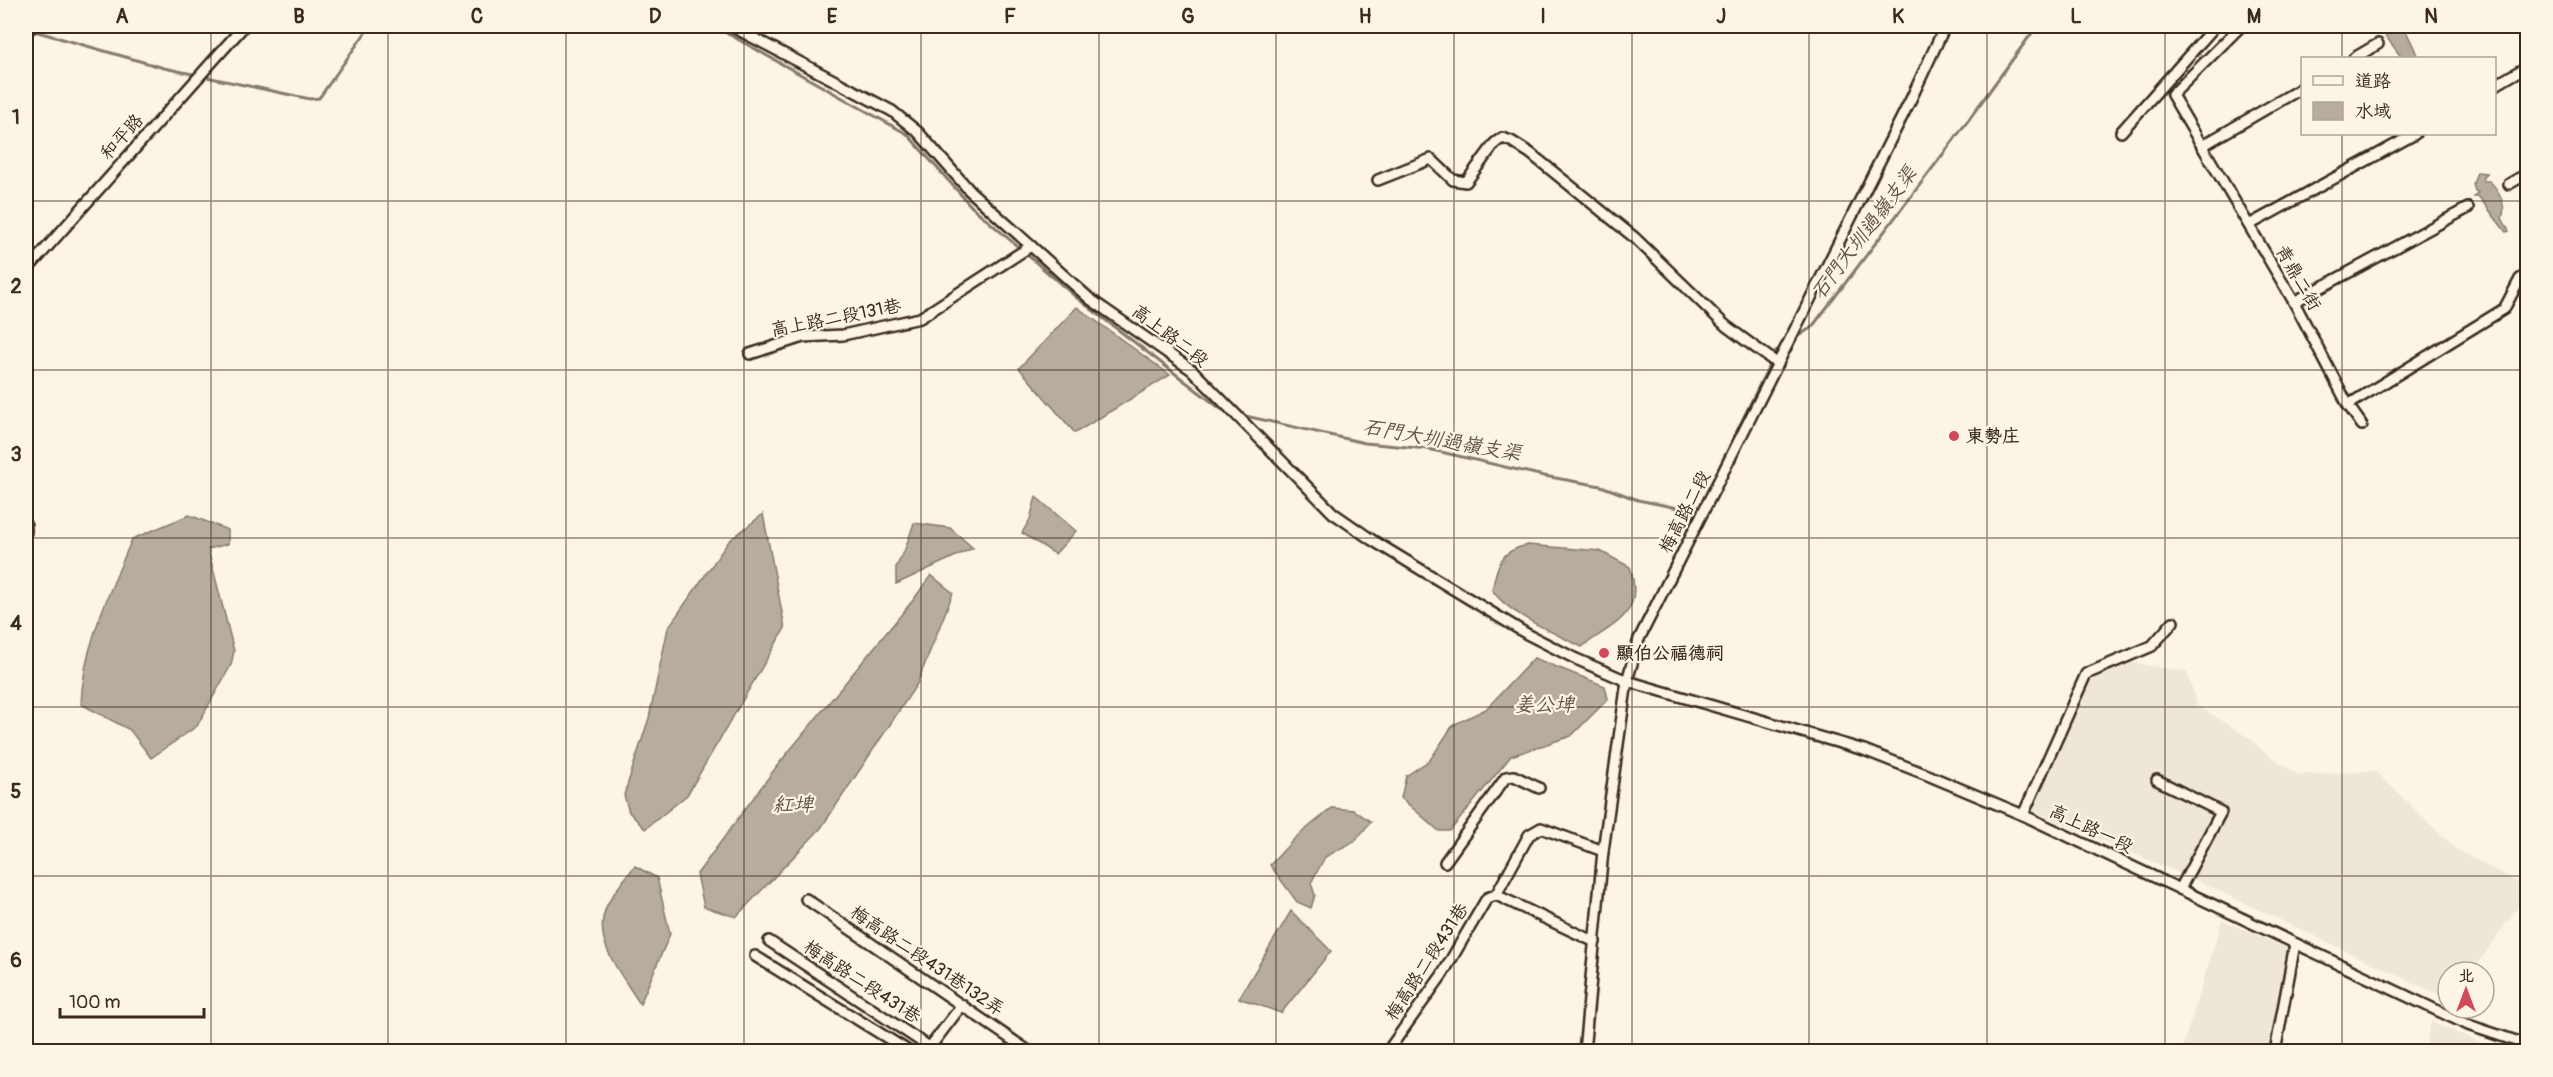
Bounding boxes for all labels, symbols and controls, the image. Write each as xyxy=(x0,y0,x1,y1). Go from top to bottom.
text: A xyxy=(116,4,129,29)
text: B xyxy=(293,4,305,29)
text: C xyxy=(471,4,483,29)
text: D xyxy=(649,4,662,29)
text: E xyxy=(827,4,838,29)
text: F xyxy=(1004,4,1016,29)
text: G xyxy=(1181,4,1195,29)
text: H xyxy=(1359,4,1372,29)
text: I xyxy=(1540,4,1546,29)
text: J xyxy=(1716,4,1726,29)
text: K xyxy=(1892,4,1904,29)
text: L xyxy=(2070,4,2082,29)
text: M xyxy=(2247,4,2261,29)
text: N xyxy=(2424,4,2438,29)
legend xyxy=(2301,57,2496,135)
text: 道路 xyxy=(2355,70,2391,93)
text: 水域 xyxy=(2355,100,2391,123)
text: 1 xyxy=(12,105,20,130)
street label: 和平路 xyxy=(95,109,149,165)
water label: 石門大圳過嶺支渠 xyxy=(1806,160,1923,304)
street label: 青鼎二街 xyxy=(2270,241,2326,315)
text: 2 xyxy=(10,274,22,299)
street label: 高上路二段131巷 xyxy=(769,294,903,342)
street label: 高上路二段 xyxy=(1127,300,1213,372)
water label: 石門大圳過嶺支渠 xyxy=(1361,414,1525,467)
place label: 東勢庄 xyxy=(1966,425,2020,448)
marker: 東勢庄 xyxy=(1947,429,1961,443)
text: 3 xyxy=(10,442,22,467)
street label: 梅高路二段 xyxy=(1654,467,1716,557)
text: 4 xyxy=(10,611,22,636)
place label: 顯伯公福德祠 xyxy=(1616,642,1724,665)
marker: 顯伯公福德祠 xyxy=(1597,646,1611,660)
water label: 姜公埤 xyxy=(1514,692,1576,717)
text: 5 xyxy=(11,779,22,804)
water label: 紅埤 xyxy=(773,792,815,817)
street label: 高上路一段 xyxy=(2045,800,2137,858)
street label: 梅高路二段431巷 xyxy=(1380,899,1474,1025)
street label: 梅高路二段431巷132弄 xyxy=(846,902,1008,1020)
street label: 梅高路二段431巷 xyxy=(799,936,925,1028)
text: 6 xyxy=(10,948,22,973)
north arrow xyxy=(2436,960,2496,1020)
text: 北 xyxy=(2458,966,2474,986)
scale bar xyxy=(60,981,204,1019)
text: 100 m xyxy=(69,991,121,1014)

